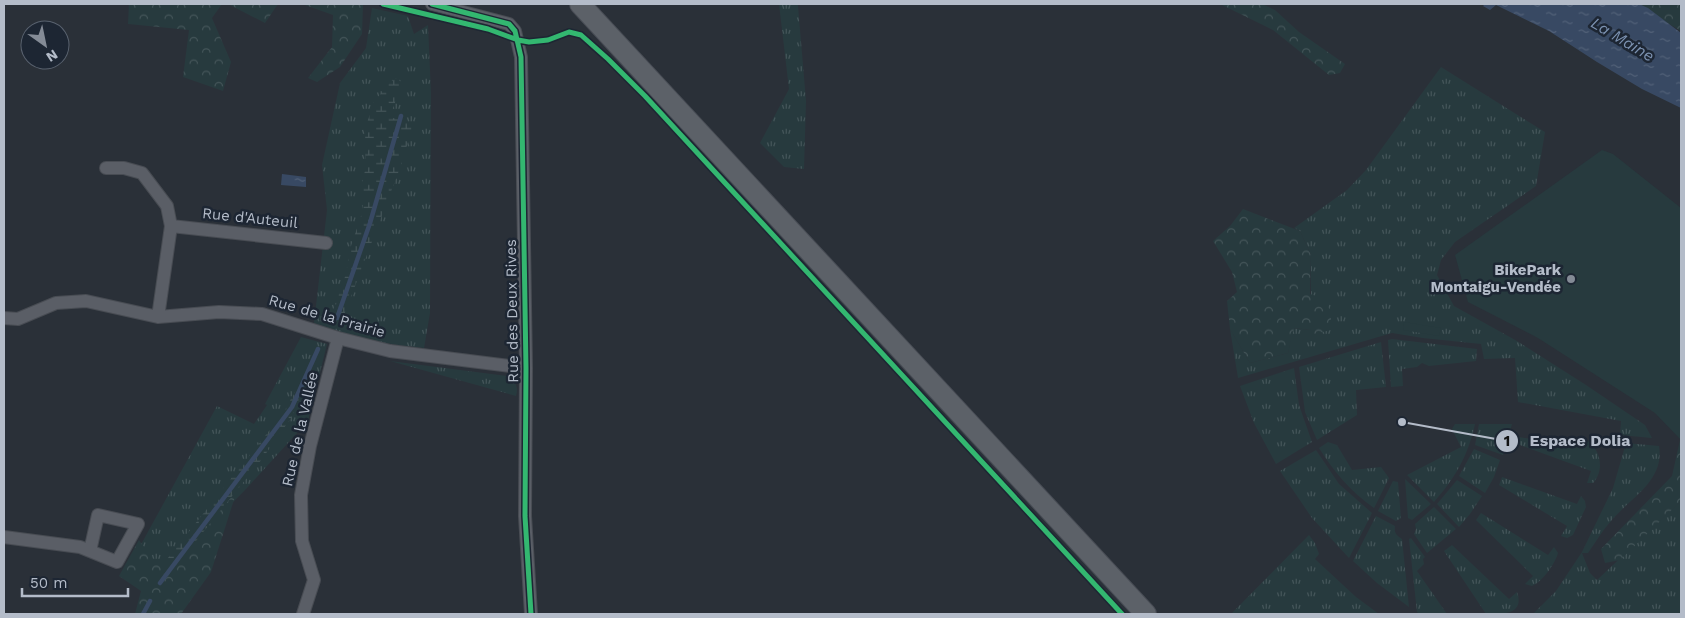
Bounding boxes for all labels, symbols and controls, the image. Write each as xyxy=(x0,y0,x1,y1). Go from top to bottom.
water label: La Maine xyxy=(1588,13,1658,66)
north arrow xyxy=(20,20,70,70)
text: N xyxy=(43,46,61,65)
street label: Rue d'Auteuil xyxy=(201,204,299,232)
street label: Rue des Deux Rives xyxy=(502,239,522,383)
place label: BikePark Montaigu-Vendée xyxy=(1431,261,1562,296)
marker: BikePark Montaigu-Vendée xyxy=(1565,273,1577,285)
street label: Rue de la Prairie xyxy=(267,291,387,341)
street label: Rue de la Vallée xyxy=(278,370,322,488)
callout: Espace Dolia xyxy=(1494,425,1640,456)
text: Espace Dolia xyxy=(1530,431,1631,450)
text: 1 xyxy=(1504,432,1510,450)
scale bar xyxy=(22,566,129,598)
text: 50 m xyxy=(30,574,67,592)

